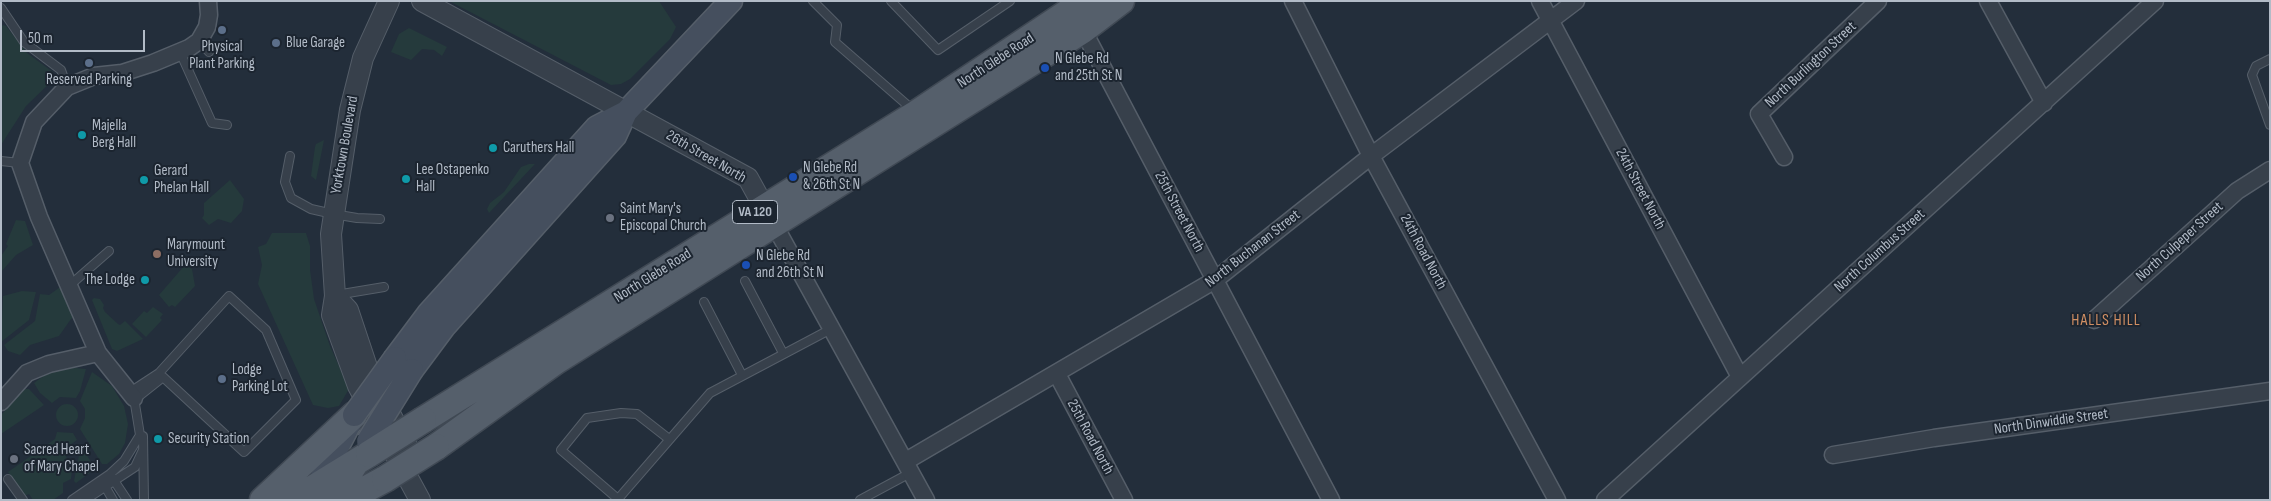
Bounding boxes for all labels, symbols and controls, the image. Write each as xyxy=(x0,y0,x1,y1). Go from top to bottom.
street label: North Burlington Street xyxy=(1762,18,1860,112)
scale bar xyxy=(22,20,148,52)
marker: Physical Plant Parking xyxy=(216,24,228,36)
text: 50 m xyxy=(28,29,53,48)
street label: North Glebe Road xyxy=(954,30,1038,92)
place label: Blue Garage xyxy=(286,34,345,52)
marker: Blue Garage xyxy=(270,37,282,49)
place label: Physical Plant Parking xyxy=(189,38,255,73)
place label: N Glebe Rd and 25th St N xyxy=(1055,50,1122,85)
marker: Reserved Parking xyxy=(83,57,95,69)
marker: N Glebe Rd and 25th St N xyxy=(1039,62,1051,74)
place label: Reserved Parking xyxy=(46,71,132,89)
street label: Yorktown Boulevard xyxy=(328,95,362,195)
place label: Majella Berg Hall xyxy=(92,117,136,152)
street label: 26th Street North xyxy=(663,127,749,187)
marker: Majella Berg Hall xyxy=(76,129,88,141)
place label: Caruthers Hall xyxy=(503,139,574,157)
marker: Caruthers Hall xyxy=(487,142,499,154)
street label: 24th Street North xyxy=(1611,145,1669,233)
place label: N Glebe Rd & 26th St N xyxy=(803,159,860,194)
place label: Lee Ostapenko Hall xyxy=(416,161,489,196)
place label: Gerard Phelan Hall xyxy=(154,162,209,197)
street label: 25th Street North xyxy=(1150,168,1208,256)
marker: N Glebe Rd & 26th St N xyxy=(787,171,799,183)
marker: Lee Ostapenko Hall xyxy=(400,173,412,185)
marker: Gerard Phelan Hall xyxy=(138,174,150,186)
street label: North Culpeper Street xyxy=(2133,198,2227,286)
place label: Saint Mary's Episcopal Church xyxy=(620,200,706,235)
road number: VA 120 xyxy=(732,200,778,223)
street label: North Buchanan Street xyxy=(1202,206,1304,292)
street label: North Columbus Street xyxy=(1831,206,1929,296)
street label: 24th Road North xyxy=(1396,211,1450,293)
marker: Saint Mary's Episcopal Church xyxy=(604,212,616,224)
place label: Marymount University xyxy=(167,236,225,271)
street label: North Glebe Road xyxy=(611,245,695,307)
place label: N Glebe Rd and 26th St N xyxy=(756,247,824,282)
marker: Marymount University xyxy=(151,248,163,260)
marker: N Glebe Rd and 26th St N xyxy=(740,259,752,271)
place label: The Lodge xyxy=(84,271,135,289)
marker: The Lodge xyxy=(139,274,151,286)
district label: HALLS HILL xyxy=(2070,311,2142,331)
place label: Lodge Parking Lot xyxy=(232,361,288,396)
marker: Lodge Parking Lot xyxy=(216,373,228,385)
street label: 25th Road North xyxy=(1063,396,1117,478)
street label: North Dinwiddie Street xyxy=(1993,405,2109,439)
place label: Security Station xyxy=(168,430,249,448)
marker: Security Station xyxy=(152,433,164,445)
place label: Sacred Heart of Mary Chapel xyxy=(24,441,99,476)
marker: Sacred Heart of Mary Chapel xyxy=(8,453,20,465)

